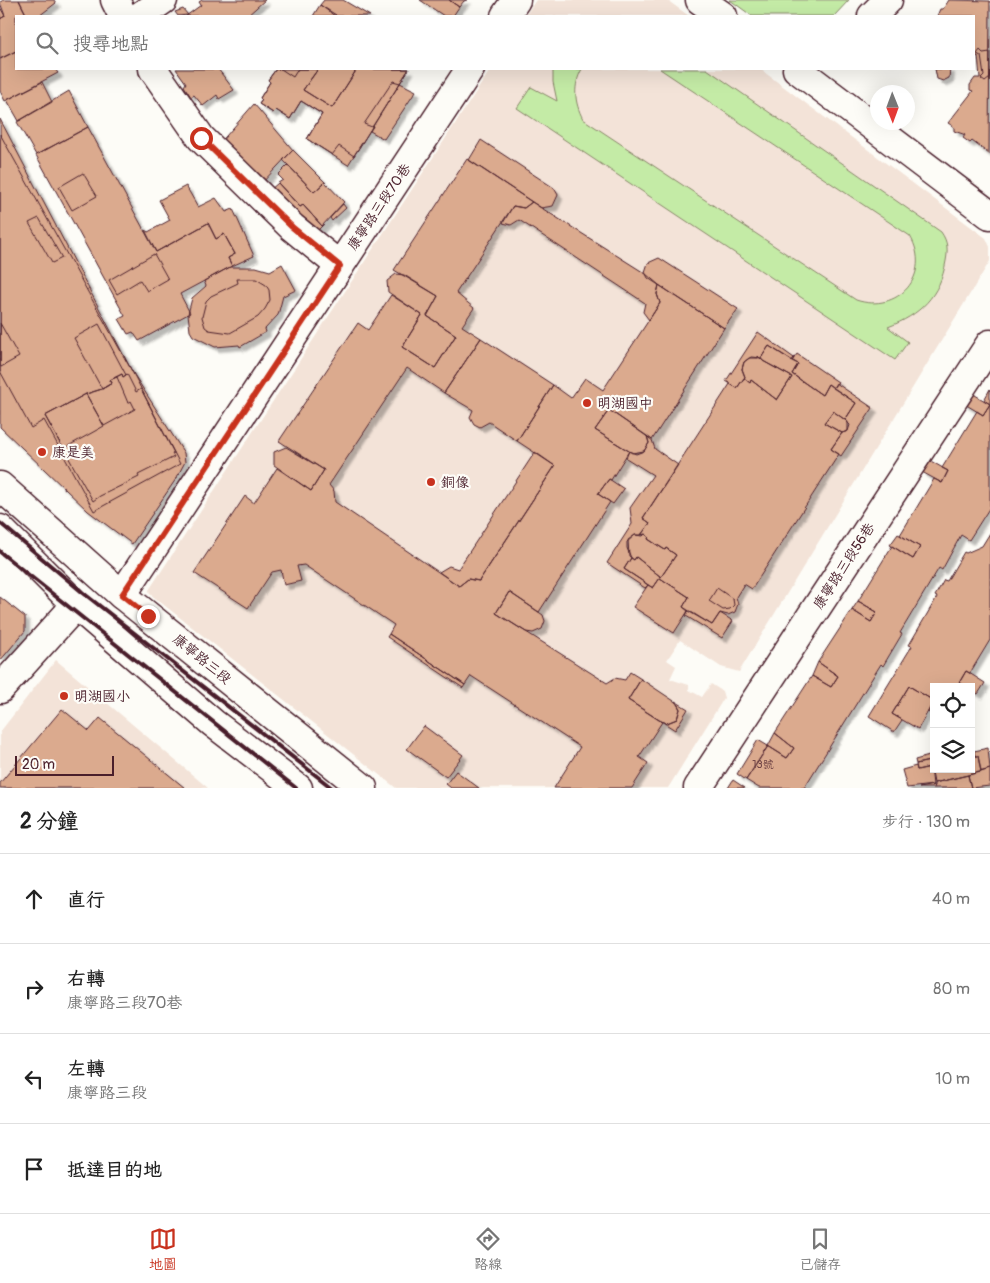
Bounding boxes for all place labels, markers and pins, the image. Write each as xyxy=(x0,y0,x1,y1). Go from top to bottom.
place label: 明湖國中 xyxy=(597,395,653,412)
marker: 明湖國中 xyxy=(581,397,593,409)
place label: 康是美 xyxy=(52,444,94,461)
marker: 康是美 xyxy=(36,446,48,458)
place label: 銅像 xyxy=(441,474,469,491)
marker: 銅像 xyxy=(425,476,437,488)
place label: 明湖國小 xyxy=(74,688,130,705)
marker: 明湖國小 xyxy=(58,690,70,702)

